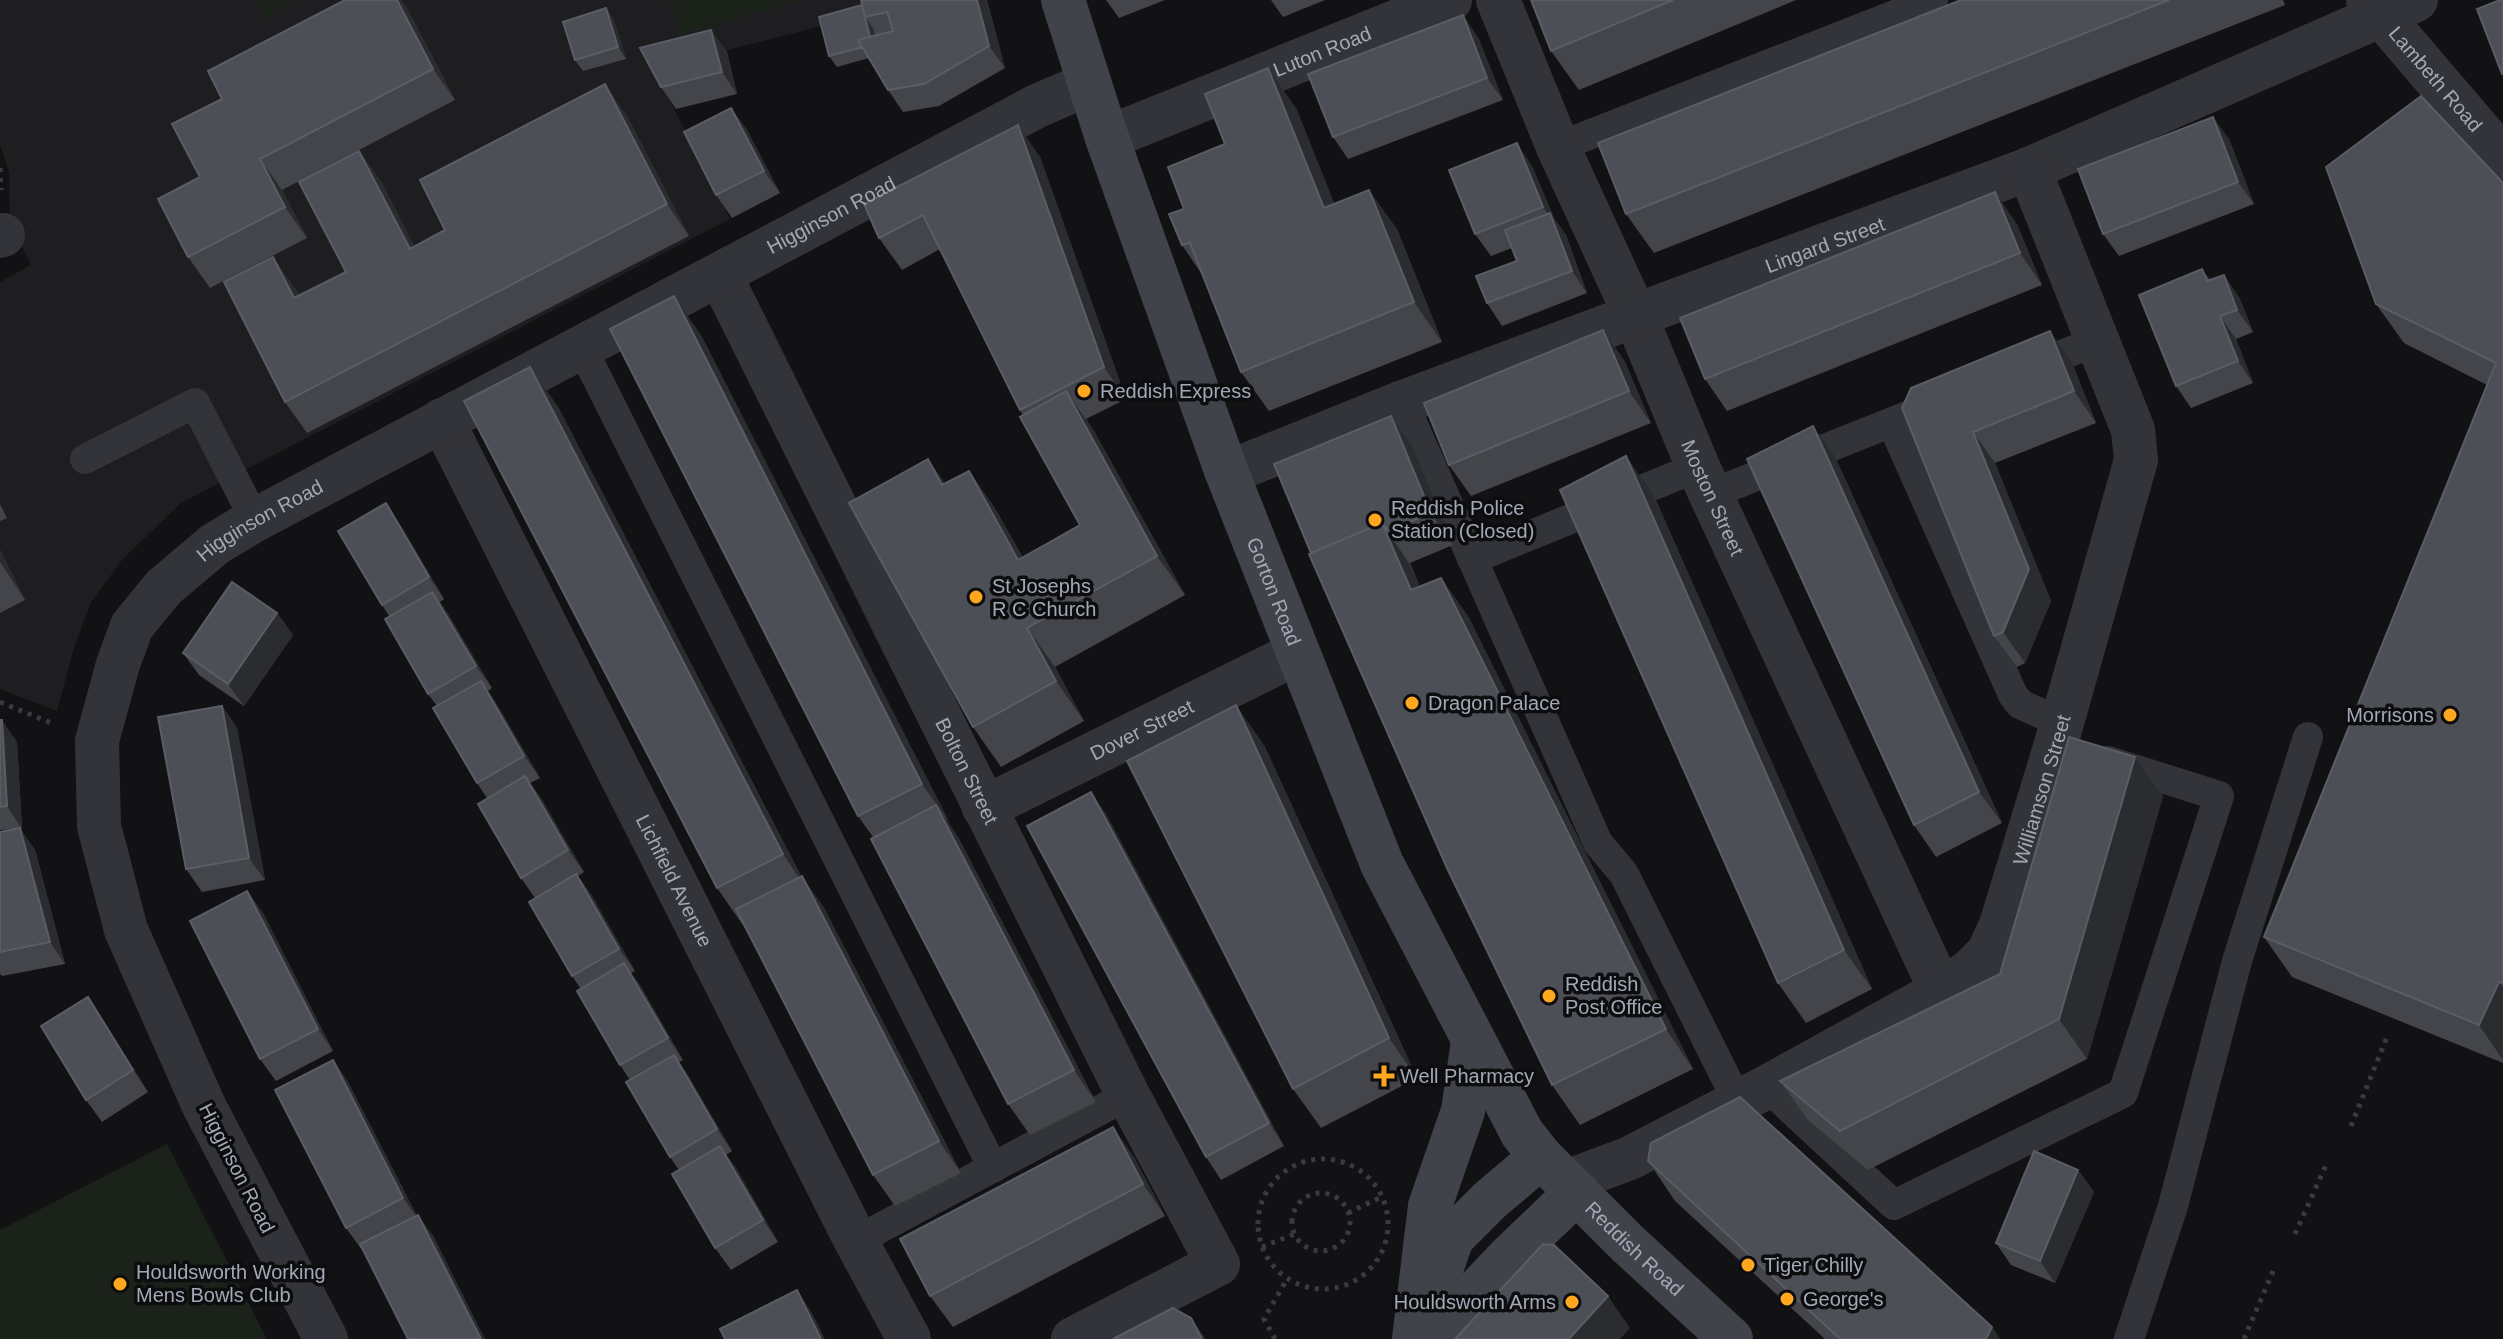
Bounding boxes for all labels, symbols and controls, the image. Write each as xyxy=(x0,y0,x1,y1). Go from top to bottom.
street label: Luton Road xyxy=(1270,22,1374,81)
street label: Lambeth Road xyxy=(2385,22,2487,136)
street label: Higginson Road xyxy=(763,172,899,258)
street label: Lingard Street xyxy=(1762,213,1888,277)
place label: Reddish Express xyxy=(1100,380,1251,402)
marker: Reddish Express xyxy=(1075,382,1093,400)
street label: Moston Street xyxy=(1677,437,1749,559)
street label: Higginson Road xyxy=(192,475,327,566)
place label: Reddish Police Station (Closed) xyxy=(1391,497,1534,542)
marker: Reddish Police Station (Closed) xyxy=(1366,511,1384,529)
street label: Gorton Road xyxy=(1243,534,1305,649)
place label: St Josephs R C Church xyxy=(992,575,1096,620)
marker: St Josephs R C Church xyxy=(967,588,985,606)
place label: Dragon Palace xyxy=(1428,692,1560,714)
marker: Dragon Palace xyxy=(1403,694,1421,712)
street label: Dover Street xyxy=(1087,695,1197,765)
place label: Morrisons xyxy=(2346,704,2434,726)
marker: Morrisons xyxy=(2441,706,2459,724)
street label: Williamson Street xyxy=(2009,712,2075,868)
street label: Bolton Street xyxy=(931,714,1003,828)
street label: Lichfield Avenue xyxy=(632,811,717,951)
place label: Reddish Post Office xyxy=(1565,973,1662,1018)
marker: Reddish Post Office xyxy=(1540,987,1558,1005)
place label: Well Pharmacy xyxy=(1400,1065,1534,1087)
marker: Well Pharmacy xyxy=(1375,1067,1393,1085)
street label: Higginson Road xyxy=(195,1100,279,1236)
street label: Reddish Road xyxy=(1581,1197,1688,1300)
place label: Tiger Chilly xyxy=(1764,1254,1863,1276)
marker: Tiger Chilly xyxy=(1739,1256,1757,1274)
place label: Houldsworth Working Mens Bowls Club xyxy=(136,1261,326,1306)
marker: Houldsworth Working Mens Bowls Club xyxy=(111,1275,129,1293)
place label: George's xyxy=(1803,1288,1884,1310)
marker: George's xyxy=(1778,1290,1796,1308)
place label: Houldsworth Arms xyxy=(1394,1291,1556,1313)
marker: Houldsworth Arms xyxy=(1563,1293,1581,1311)

